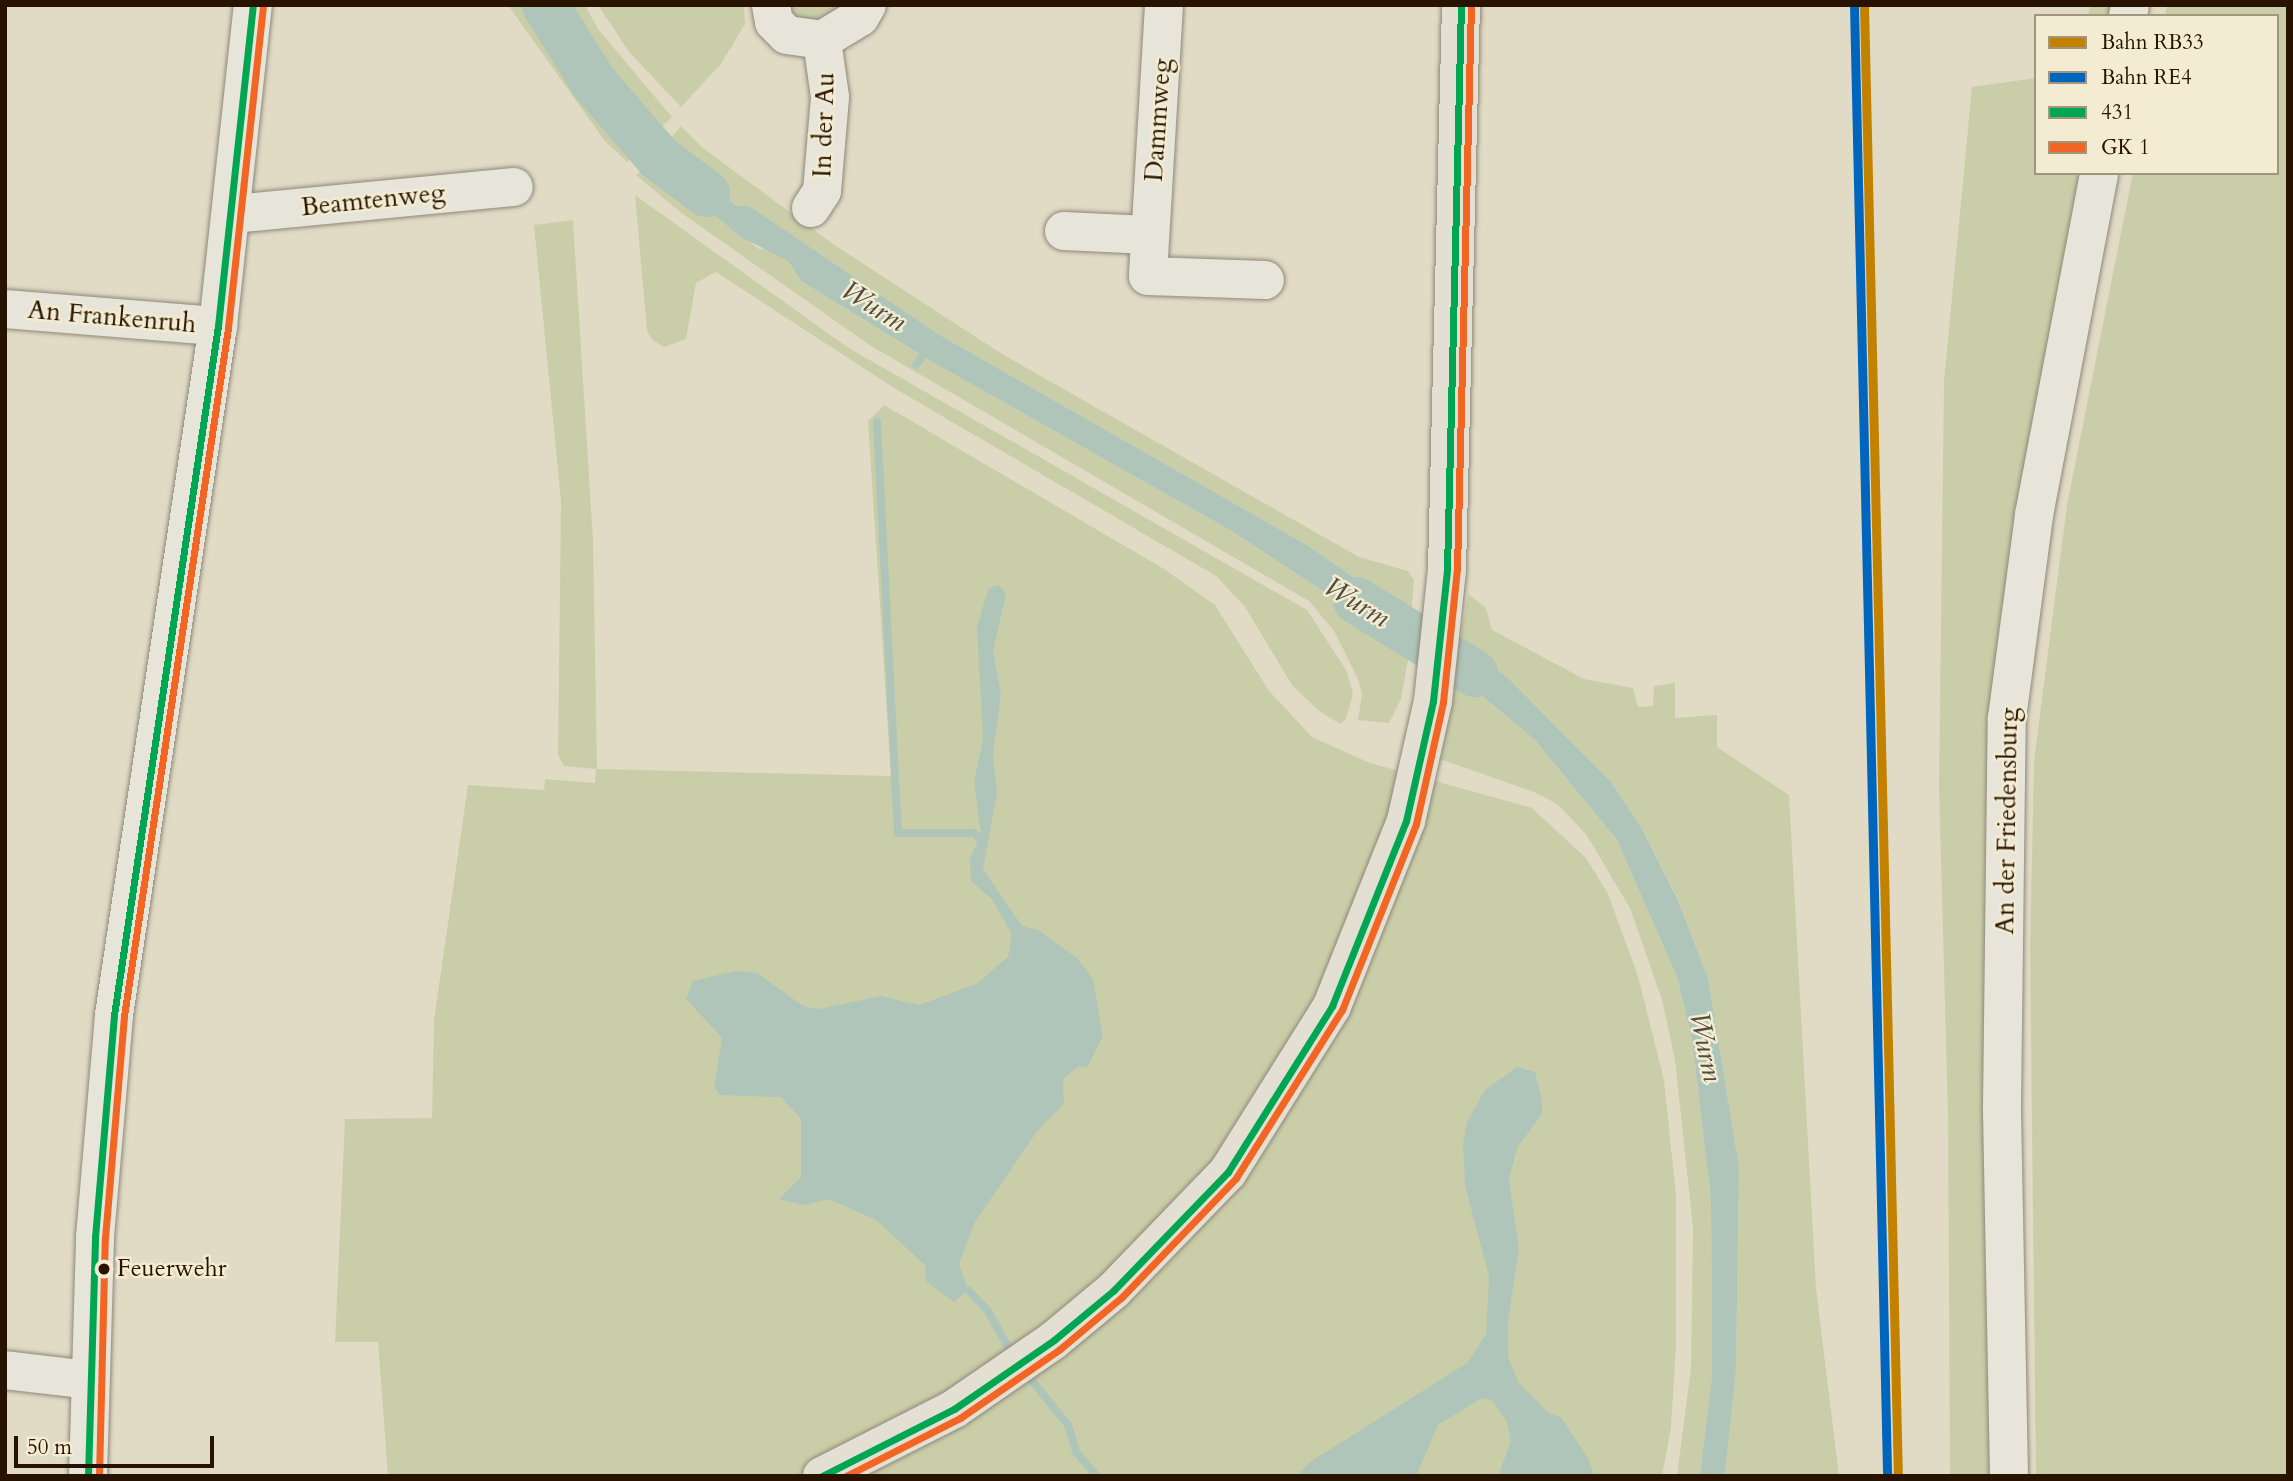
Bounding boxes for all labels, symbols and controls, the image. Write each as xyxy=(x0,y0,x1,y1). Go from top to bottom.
legend xyxy=(2034,14,2279,175)
text: Bahn RB33 xyxy=(2101,28,2204,57)
street label: Dammweg xyxy=(1138,57,1178,183)
text: Bahn RE4 xyxy=(2101,63,2192,92)
street label: In der Au xyxy=(807,72,841,178)
text: 431 xyxy=(2101,98,2133,127)
text: GK 1 xyxy=(2101,133,2150,162)
street label: Beamtenweg xyxy=(299,177,447,223)
water label: Wurm xyxy=(835,273,913,339)
street label: An Frankenruh xyxy=(26,294,198,340)
water label: Wurm xyxy=(1318,569,1396,635)
street label: An der Friedensburg xyxy=(1989,707,2025,935)
water label: Wurm xyxy=(1682,1009,1730,1085)
place label: Feuerwehr xyxy=(117,1255,226,1283)
marker: Feuerwehr xyxy=(97,1262,111,1276)
scale bar xyxy=(18,1422,217,1466)
text: 50 m xyxy=(27,1433,72,1462)

